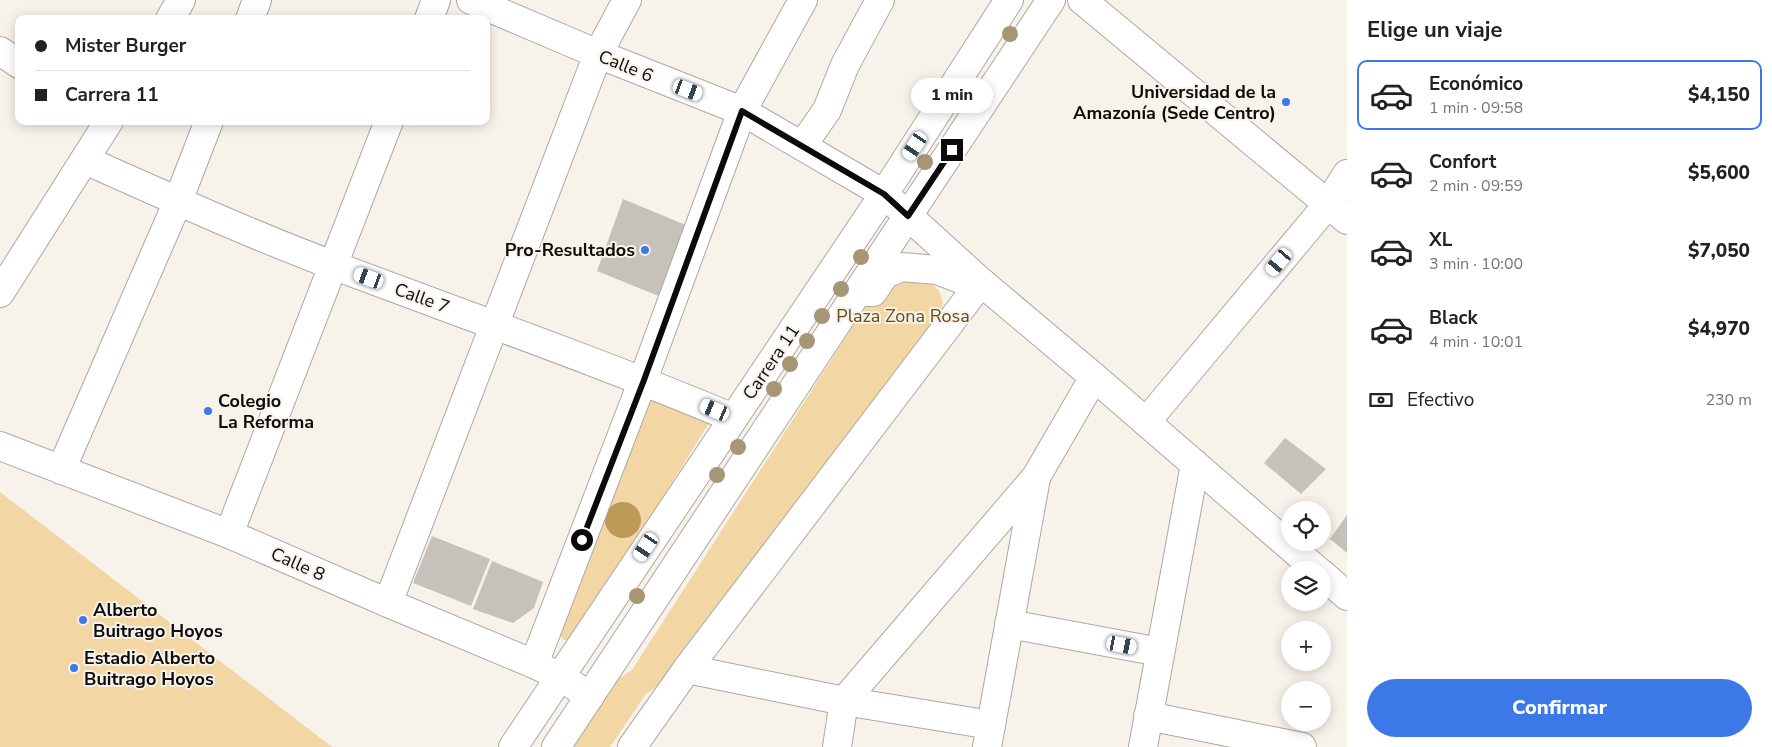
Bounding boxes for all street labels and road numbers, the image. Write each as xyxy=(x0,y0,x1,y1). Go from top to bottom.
street label: Calle 6 xyxy=(595,44,657,88)
street label: Calle 7 xyxy=(391,277,453,319)
street label: Carrera 11 xyxy=(737,320,805,404)
street label: Calle 8 xyxy=(267,541,329,587)

